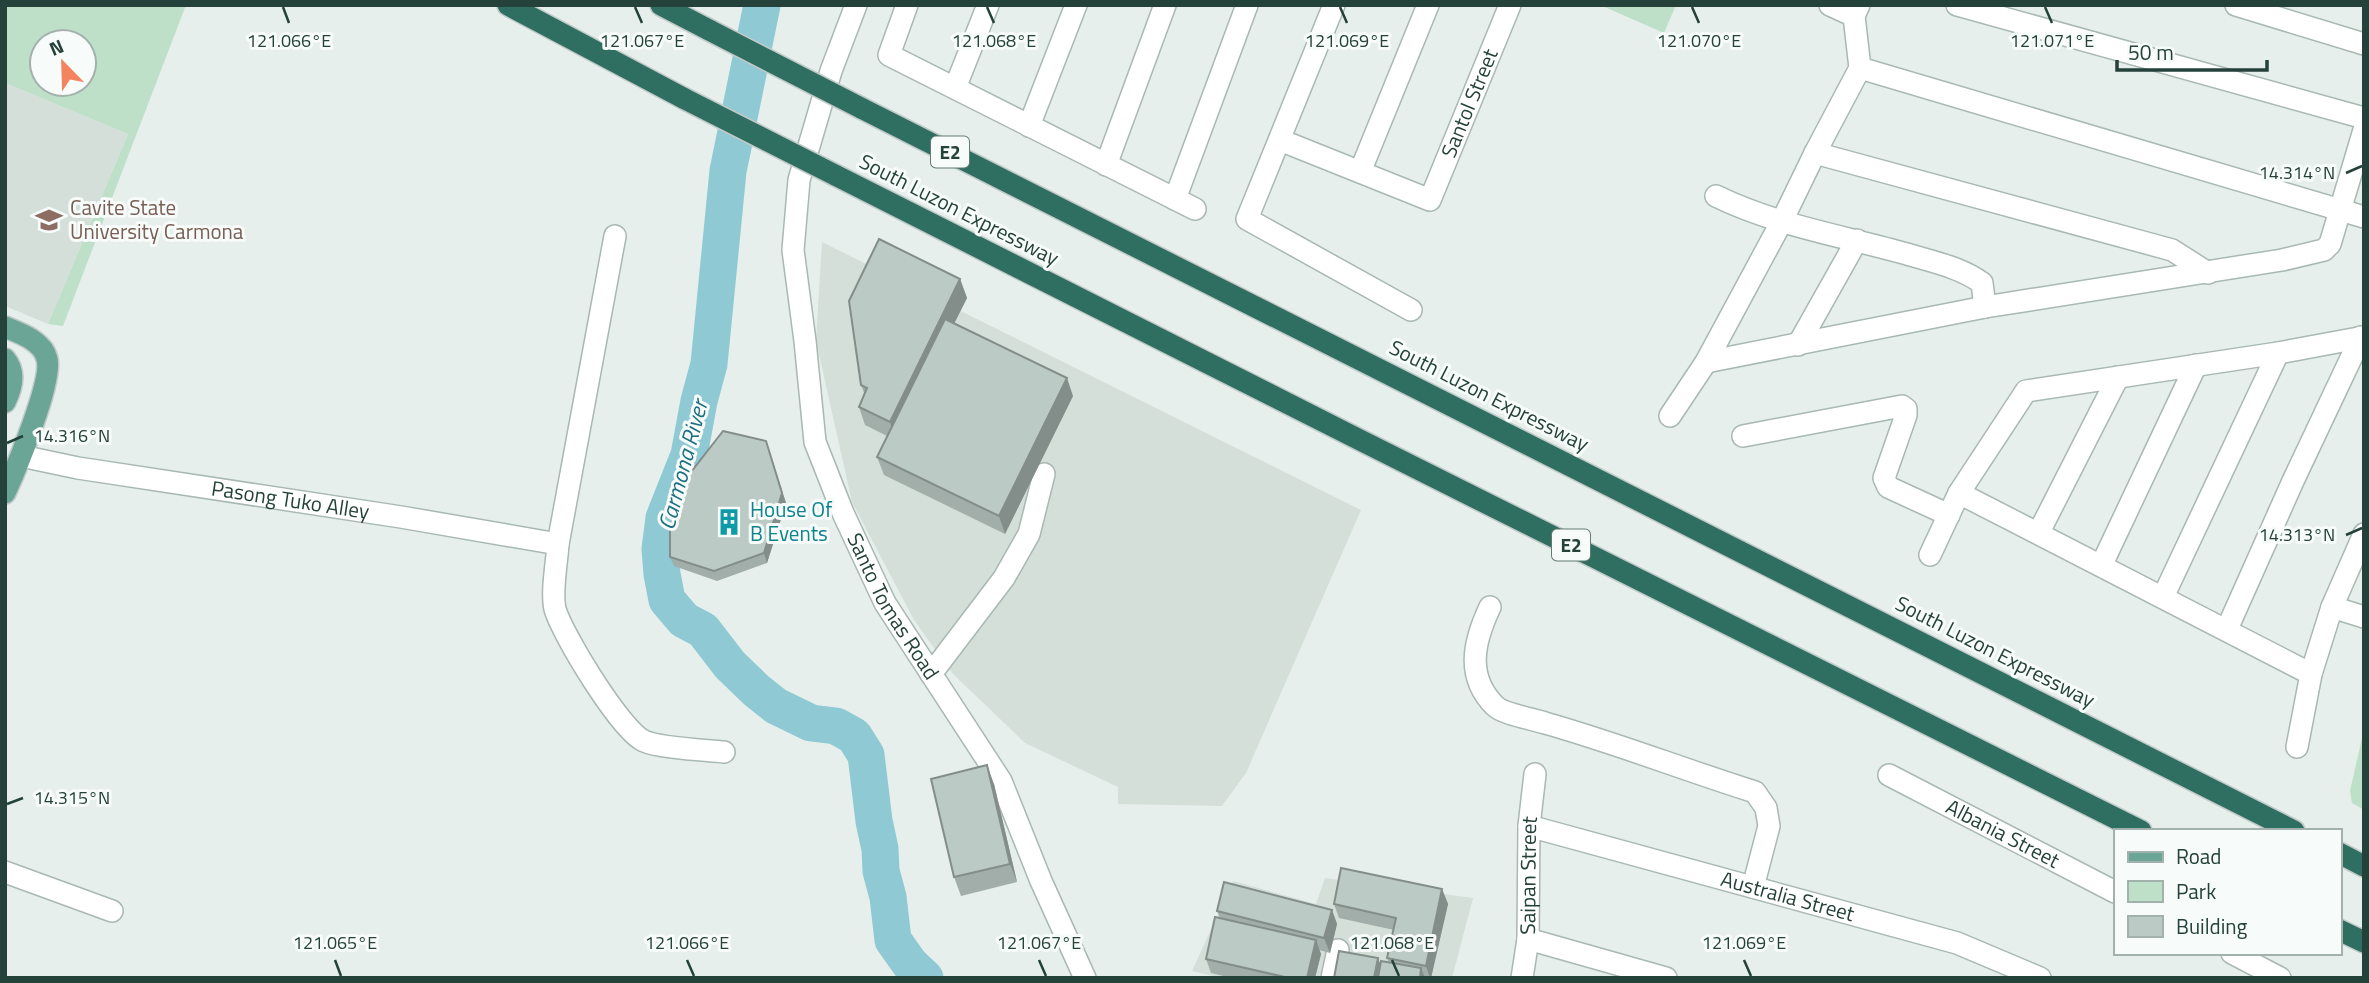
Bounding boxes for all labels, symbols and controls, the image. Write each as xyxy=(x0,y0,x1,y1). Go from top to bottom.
text: 121.066°E xyxy=(247,27,331,54)
text: 121.067°E xyxy=(600,27,684,54)
text: 121.068°E xyxy=(952,27,1036,54)
text: 121.069°E xyxy=(1305,27,1389,54)
text: 121.070°E xyxy=(1657,27,1741,54)
text: 121.071°E xyxy=(2010,27,2094,54)
north arrow xyxy=(28,28,98,98)
scale bar xyxy=(2117,28,2268,72)
text: N xyxy=(44,31,68,63)
text: 50 m xyxy=(2128,36,2174,68)
street label: Santol Street xyxy=(1432,43,1506,162)
road number: E2 xyxy=(931,136,969,168)
street label: South Luzon Expressway xyxy=(854,145,1065,273)
text: 14.314°N xyxy=(2259,159,2335,186)
place label: Cavite State University Carmona xyxy=(70,191,244,247)
school or university icon: Cavite State University Carmona xyxy=(34,205,64,235)
street label: South Luzon Expressway xyxy=(1384,331,1595,459)
water label: Carmona River xyxy=(648,393,717,534)
text: 14.316°N xyxy=(34,422,110,449)
street label: Pasong Tuko Alley xyxy=(209,471,372,527)
place label: House Of B Events xyxy=(750,493,832,549)
building icon: House Of B Events xyxy=(714,507,744,537)
text: 14.313°N xyxy=(2259,521,2335,548)
street label: Santo Tomas Road xyxy=(839,527,948,686)
road number: E2 xyxy=(1552,530,1590,560)
street label: South Luzon Expressway xyxy=(1890,587,2101,715)
text: 14.315°N xyxy=(34,784,110,811)
street label: Albania Street xyxy=(1941,790,2066,876)
street label: Saipan Street xyxy=(1511,814,1545,935)
legend xyxy=(2114,829,2341,955)
text: Road xyxy=(2176,840,2221,872)
street label: Australia Street xyxy=(1717,862,1859,929)
text: Park xyxy=(2176,875,2216,907)
text: Building xyxy=(2176,910,2248,942)
text: 121.065°E xyxy=(293,929,377,956)
text: 121.066°E xyxy=(645,929,729,956)
text: 121.067°E xyxy=(997,929,1081,956)
text: 121.068°E xyxy=(1350,929,1434,956)
text: 121.069°E xyxy=(1702,929,1786,956)

